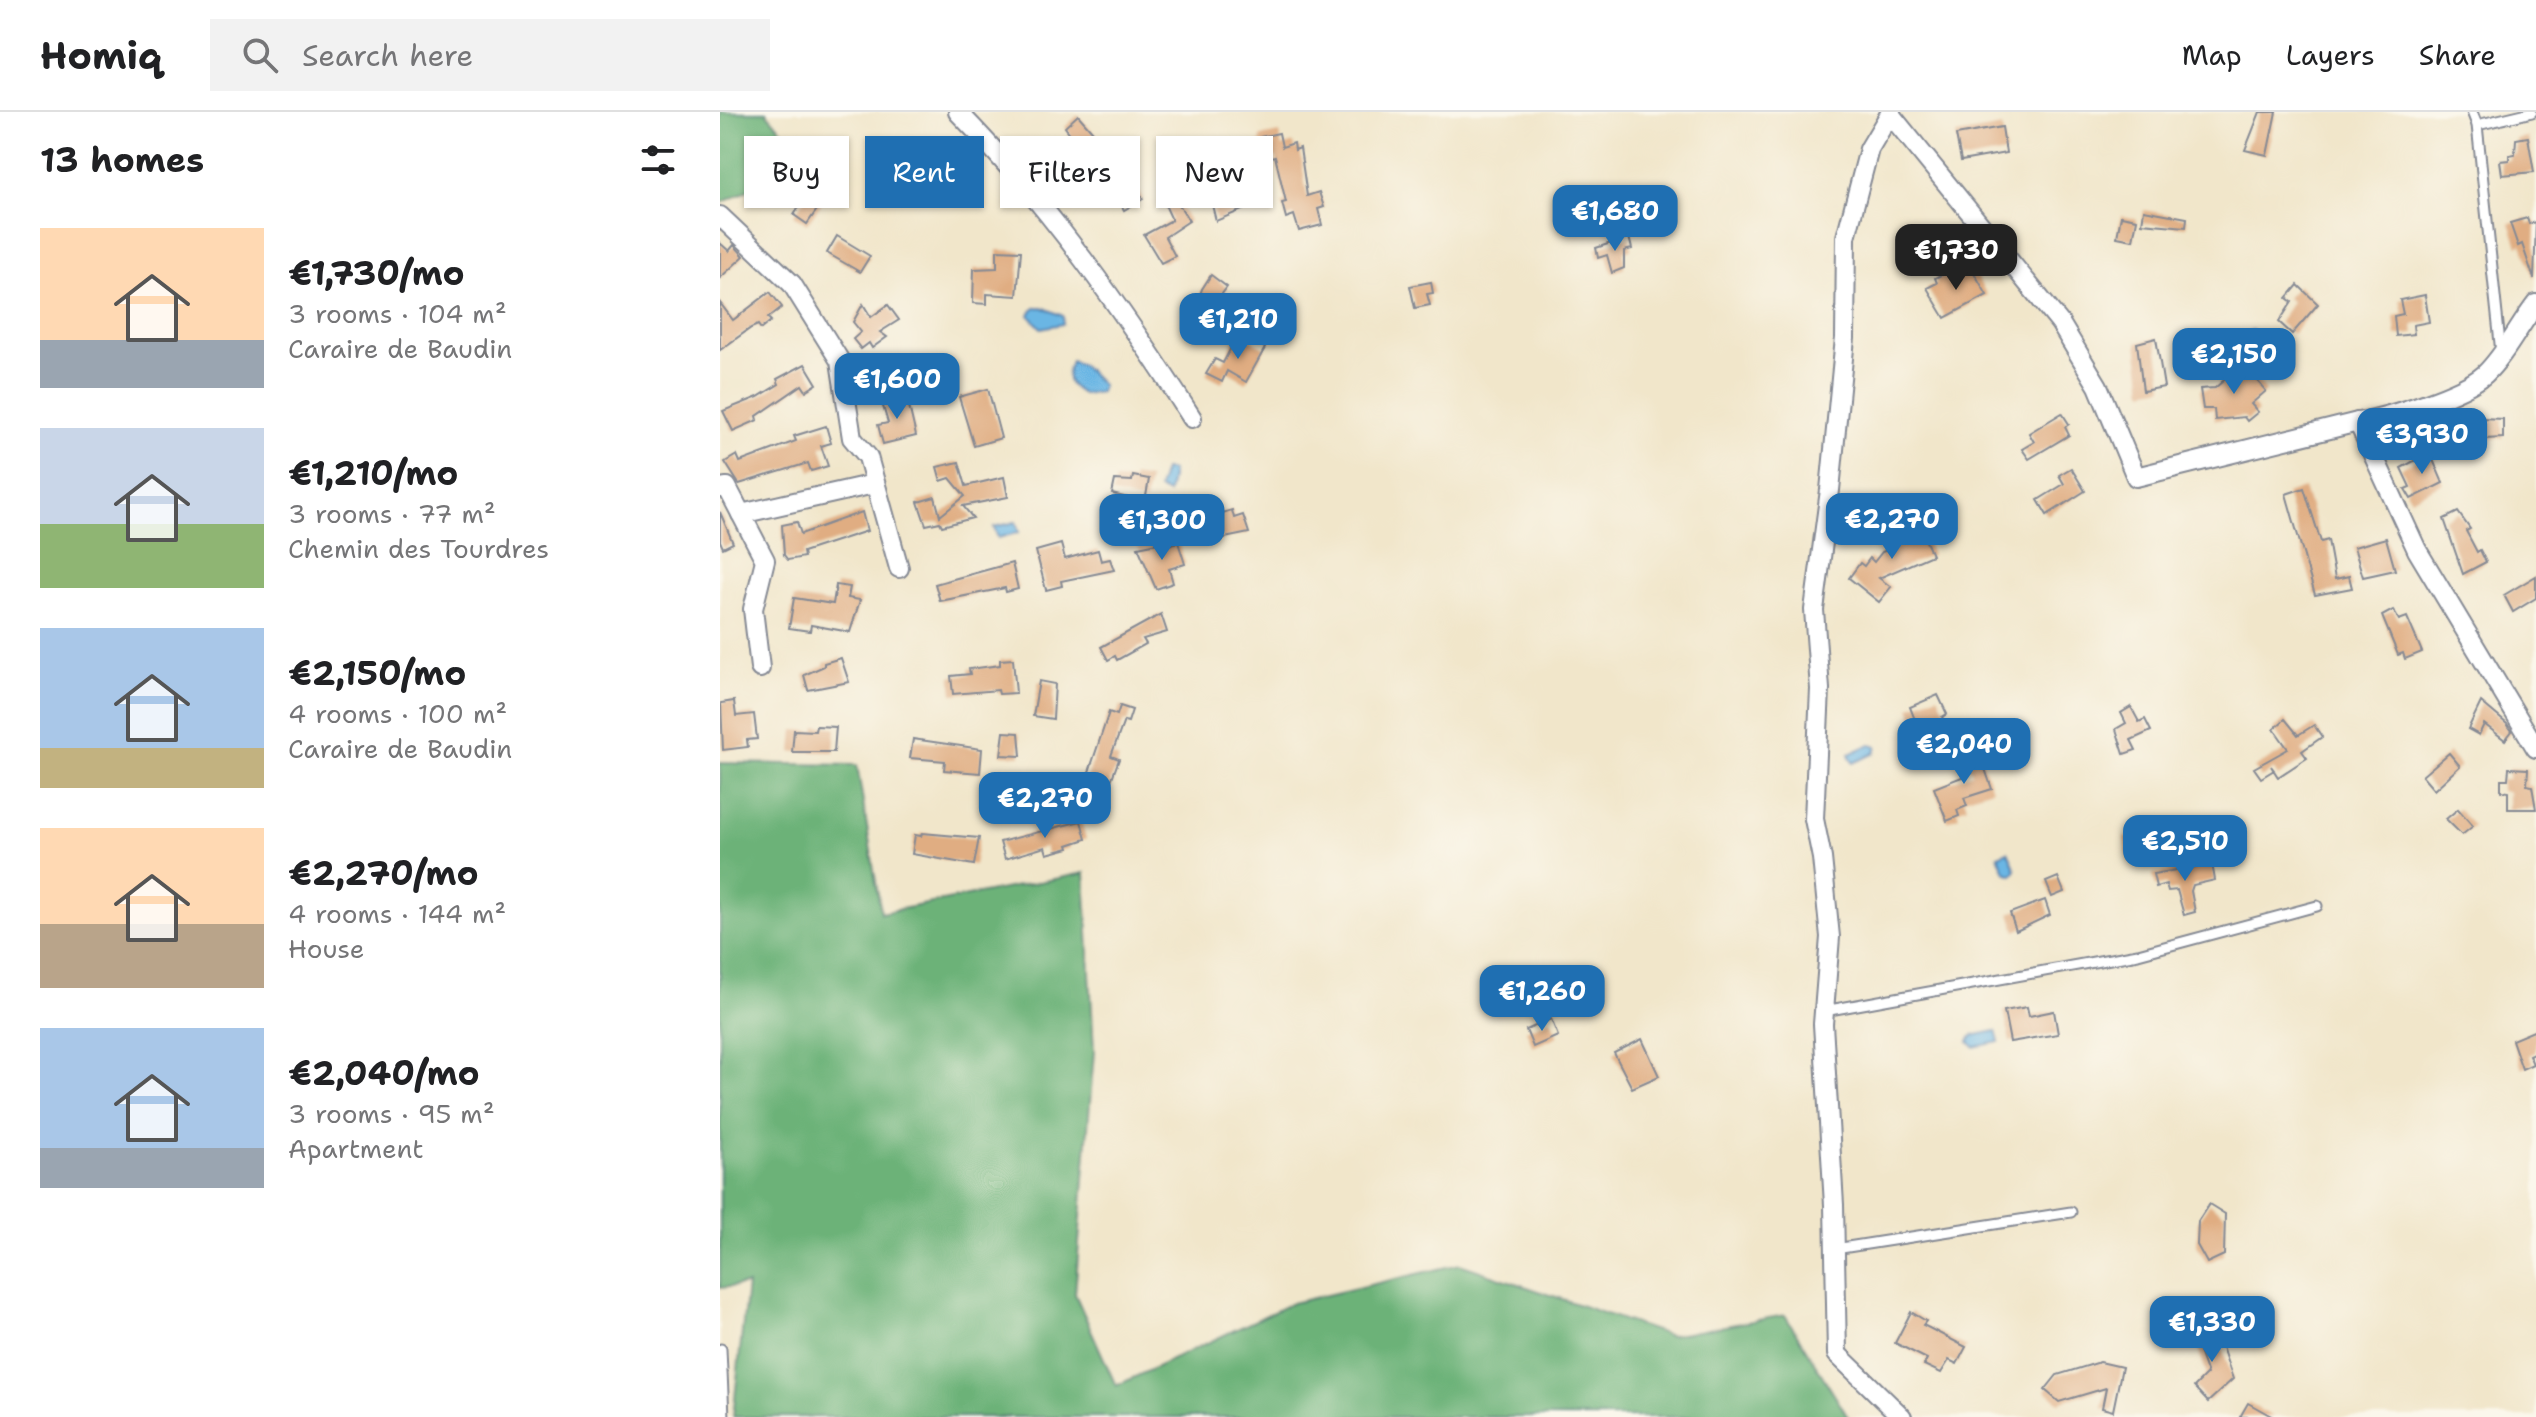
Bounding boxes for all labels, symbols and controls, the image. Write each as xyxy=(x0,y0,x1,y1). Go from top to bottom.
search box xyxy=(210,19,770,91)
text: Homiq xyxy=(40,30,162,81)
icon: search xyxy=(238,33,282,77)
text: Search here xyxy=(302,35,473,76)
text: Map xyxy=(2182,36,2242,74)
text: Layers xyxy=(2286,36,2375,74)
text: Share xyxy=(2419,36,2496,74)
chip: Buy xyxy=(744,136,849,208)
chip: Rent xyxy=(865,136,984,208)
chip: Filters xyxy=(1000,136,1140,208)
chip: New xyxy=(1156,136,1273,208)
text: 13 homes xyxy=(40,137,204,183)
icon: filters xyxy=(636,138,680,182)
pin: €1,680 xyxy=(1550,185,1680,253)
text: €1,680 xyxy=(1571,193,1659,228)
pin: €1,730 xyxy=(1891,224,2021,292)
text: €1,730 xyxy=(1913,232,1999,267)
text: €1,730/mo xyxy=(288,250,465,296)
icon: home xyxy=(104,260,200,356)
pin: €1,210 xyxy=(1173,293,1303,361)
text: 3 rooms · 104 m² xyxy=(288,296,507,331)
text: €1,210 xyxy=(1198,301,1278,336)
pin: €2,150 xyxy=(2169,328,2299,396)
text: Caraire de Baudin xyxy=(288,331,512,366)
text: €2,150 xyxy=(2191,336,2277,371)
pin: €1,600 xyxy=(832,353,962,421)
text: €1,600 xyxy=(853,361,941,396)
pin: €3,930 xyxy=(2357,408,2487,476)
text: €3,930 xyxy=(2375,416,2469,451)
text: €1,210/mo xyxy=(288,450,458,496)
icon: home xyxy=(104,460,200,556)
pin: €2,270 xyxy=(1827,493,1957,561)
pin: €1,300 xyxy=(1097,494,1227,562)
text: 3 rooms · 77 m² xyxy=(288,496,496,531)
text: €2,270 xyxy=(1844,501,1940,536)
text: €1,300 xyxy=(1117,502,1207,537)
text: Chemin des Tourdres xyxy=(288,531,549,566)
text: €2,150/mo xyxy=(288,650,466,696)
icon: home xyxy=(104,660,200,756)
text: 4 rooms · 100 m² xyxy=(288,696,507,731)
pin: €2,040 xyxy=(1899,718,2029,786)
text: €2,040 xyxy=(1915,726,2013,761)
text: Caraire de Baudin xyxy=(288,731,512,766)
pin: €2,270 xyxy=(980,772,1110,840)
text: €2,270 xyxy=(997,780,1093,815)
pin: €2,510 xyxy=(2120,815,2250,883)
text: €2,510 xyxy=(2141,823,2229,858)
text: €2,270/mo xyxy=(288,850,479,896)
icon: home xyxy=(104,860,200,956)
text: 4 rooms · 144 m² xyxy=(288,896,506,931)
text: House xyxy=(288,931,364,966)
pin: €1,260 xyxy=(1477,965,1607,1033)
text: €1,260 xyxy=(1498,973,1586,1008)
text: €2,040/mo xyxy=(288,1050,480,1096)
icon: home xyxy=(104,1060,200,1156)
text: 3 rooms · 95 m² xyxy=(288,1096,495,1131)
text: Apartment xyxy=(288,1131,424,1166)
pin: €1,330 xyxy=(2147,1296,2277,1364)
text: €1,330 xyxy=(2168,1304,2256,1339)

